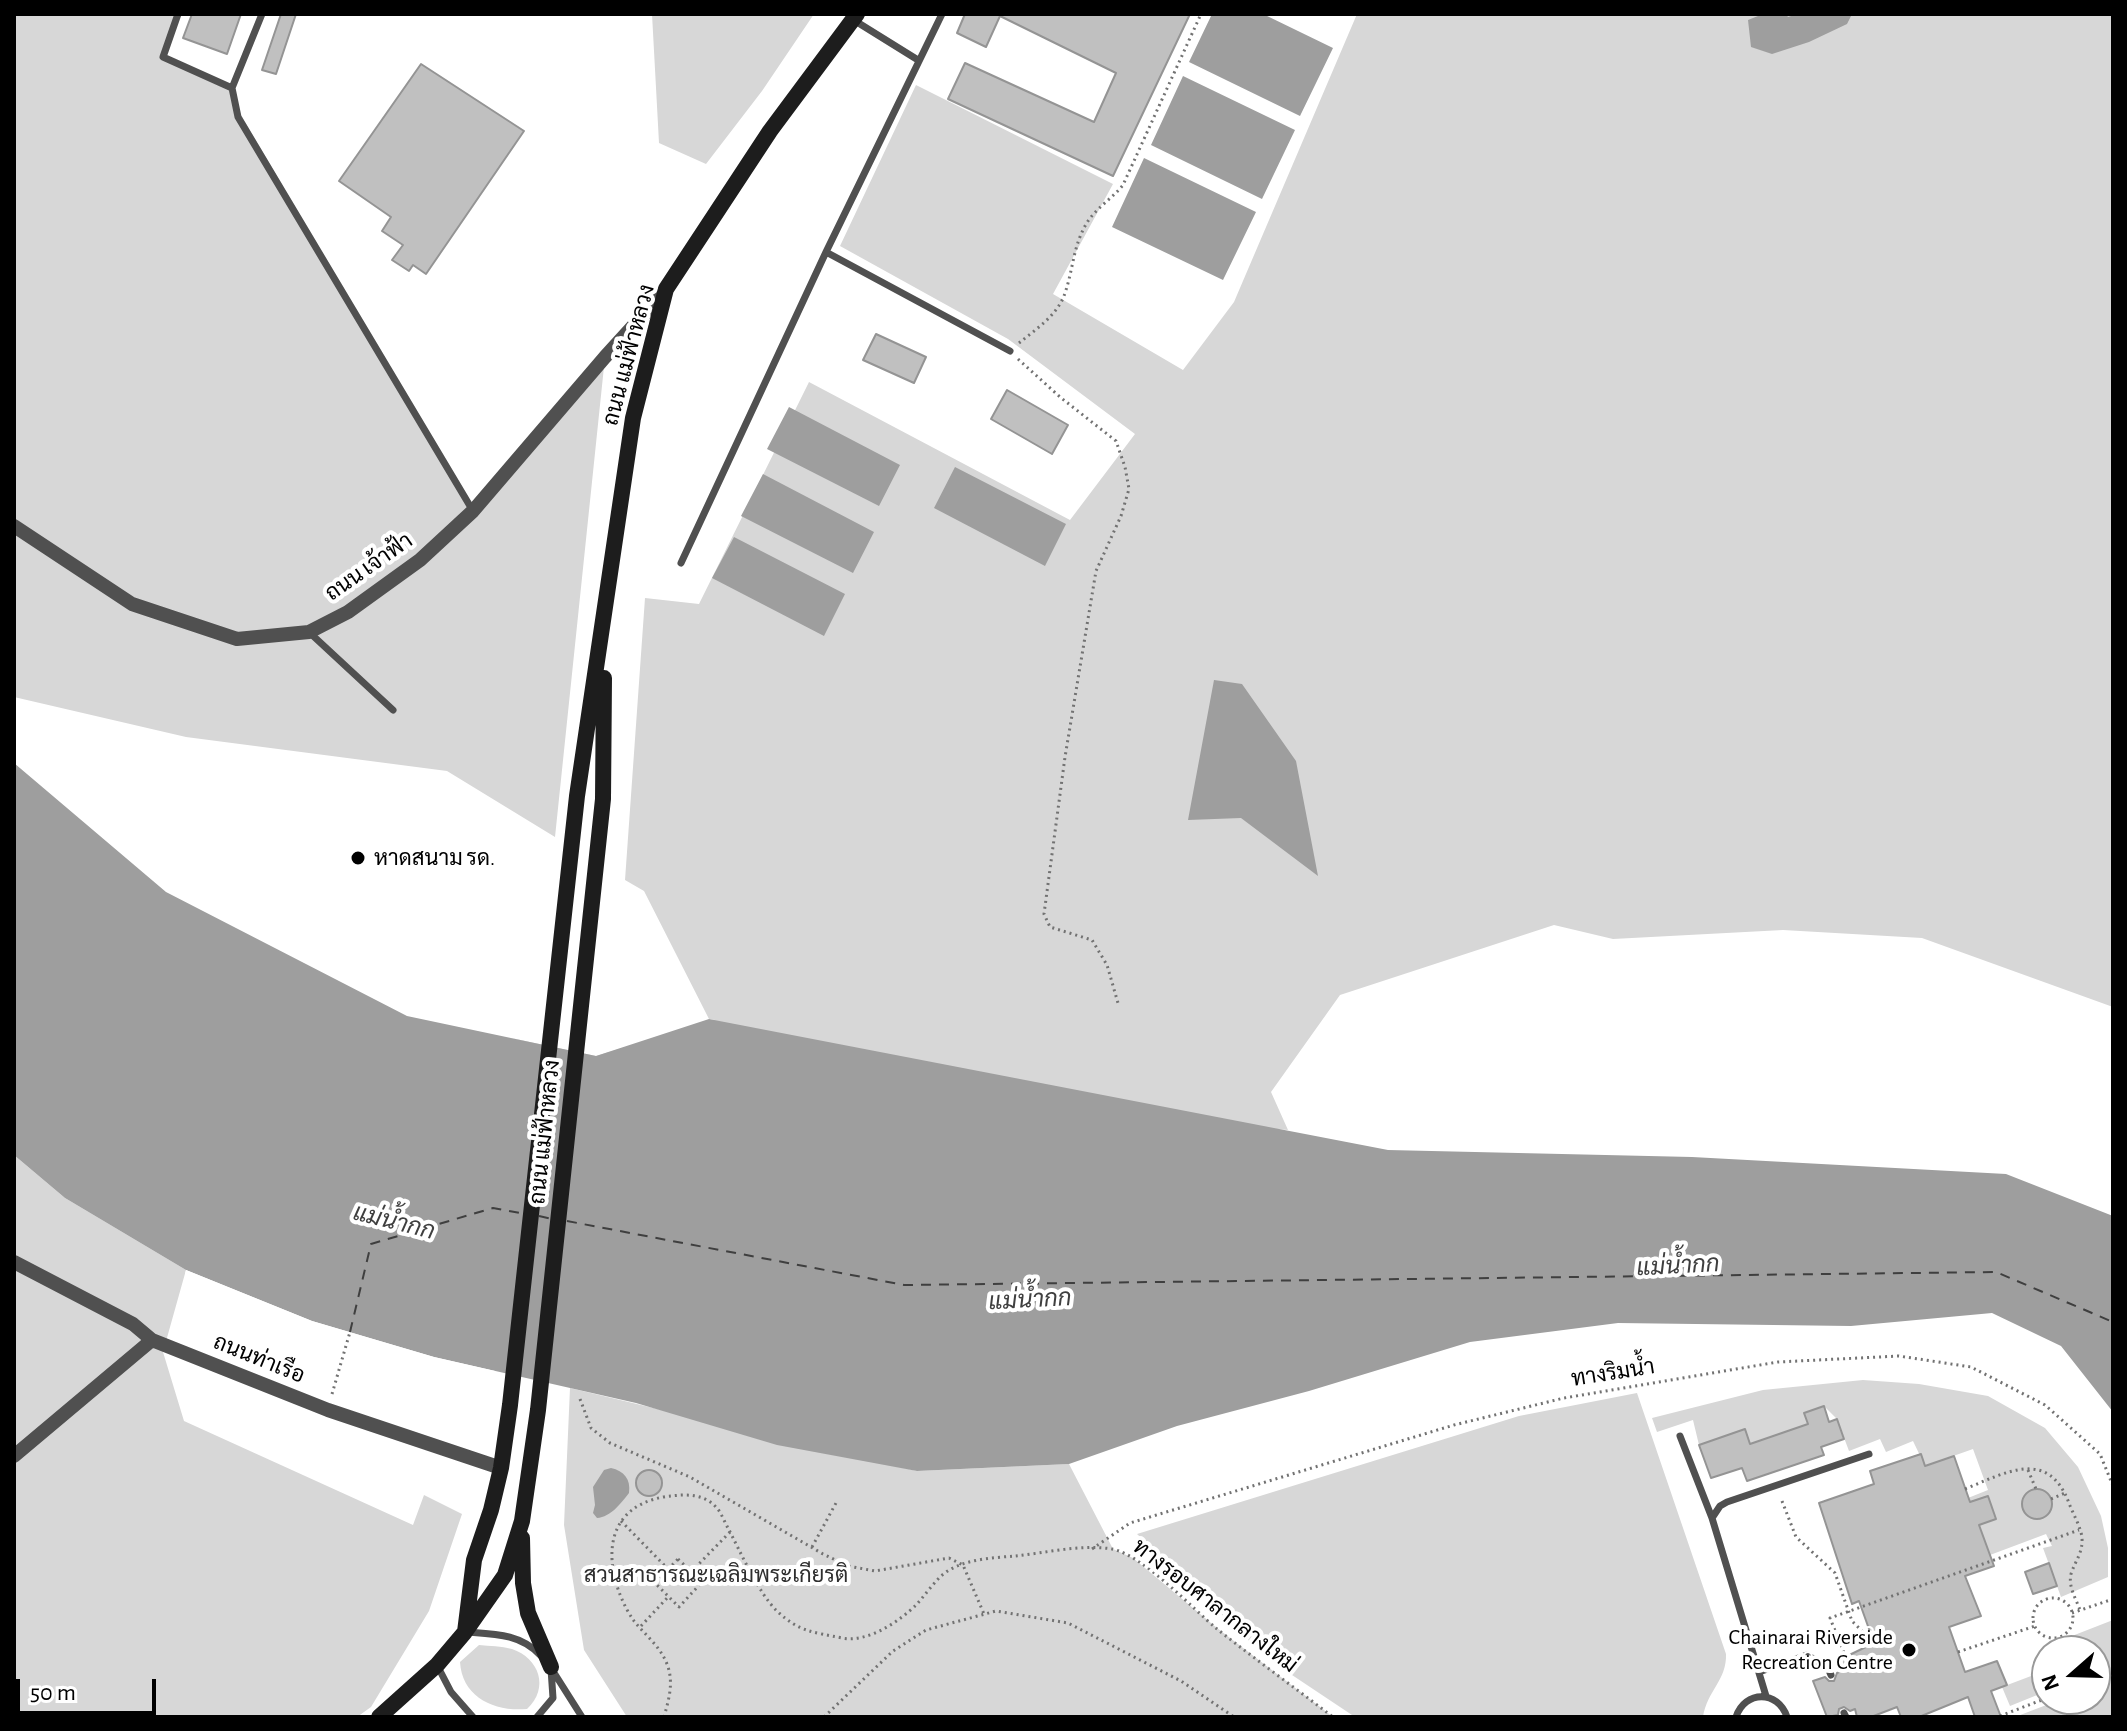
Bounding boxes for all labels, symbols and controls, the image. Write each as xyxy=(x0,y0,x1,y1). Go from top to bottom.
street label: ถนน แม่ฟ้าหลวง xyxy=(597,281,661,429)
street label: ถนน เจ้าฟ้า xyxy=(320,527,418,607)
place label: หาดสนาม รด. xyxy=(374,845,495,871)
marker: หาดสนาม รด. xyxy=(349,849,367,867)
street label: ถนน แม่ฟ้าหลวง xyxy=(524,1058,566,1206)
water label: แม่น้ำกก xyxy=(350,1198,438,1246)
water label: แม่น้ำกก xyxy=(1636,1249,1720,1283)
water label: แม่น้ำกก xyxy=(988,1283,1072,1317)
street label: ถนนท่าเรือ xyxy=(209,1329,309,1389)
street label: ทางริมน้ำ xyxy=(1569,1353,1657,1393)
street label: ทางรอบศาลากลางใหม่ xyxy=(1127,1533,1303,1679)
park label: สวนสาธารณะเฉลิมพระเกียรติ xyxy=(584,1562,848,1588)
place label: Chainarai Riverside Recreation Centre xyxy=(1729,1624,1893,1676)
north arrow xyxy=(2031,1635,2111,1715)
marker: Chainarai Riverside Recreation Centre xyxy=(1900,1641,1918,1659)
scale bar xyxy=(20,1663,160,1713)
text: N xyxy=(2037,1672,2063,1693)
text: 50 m xyxy=(30,1681,76,1705)

